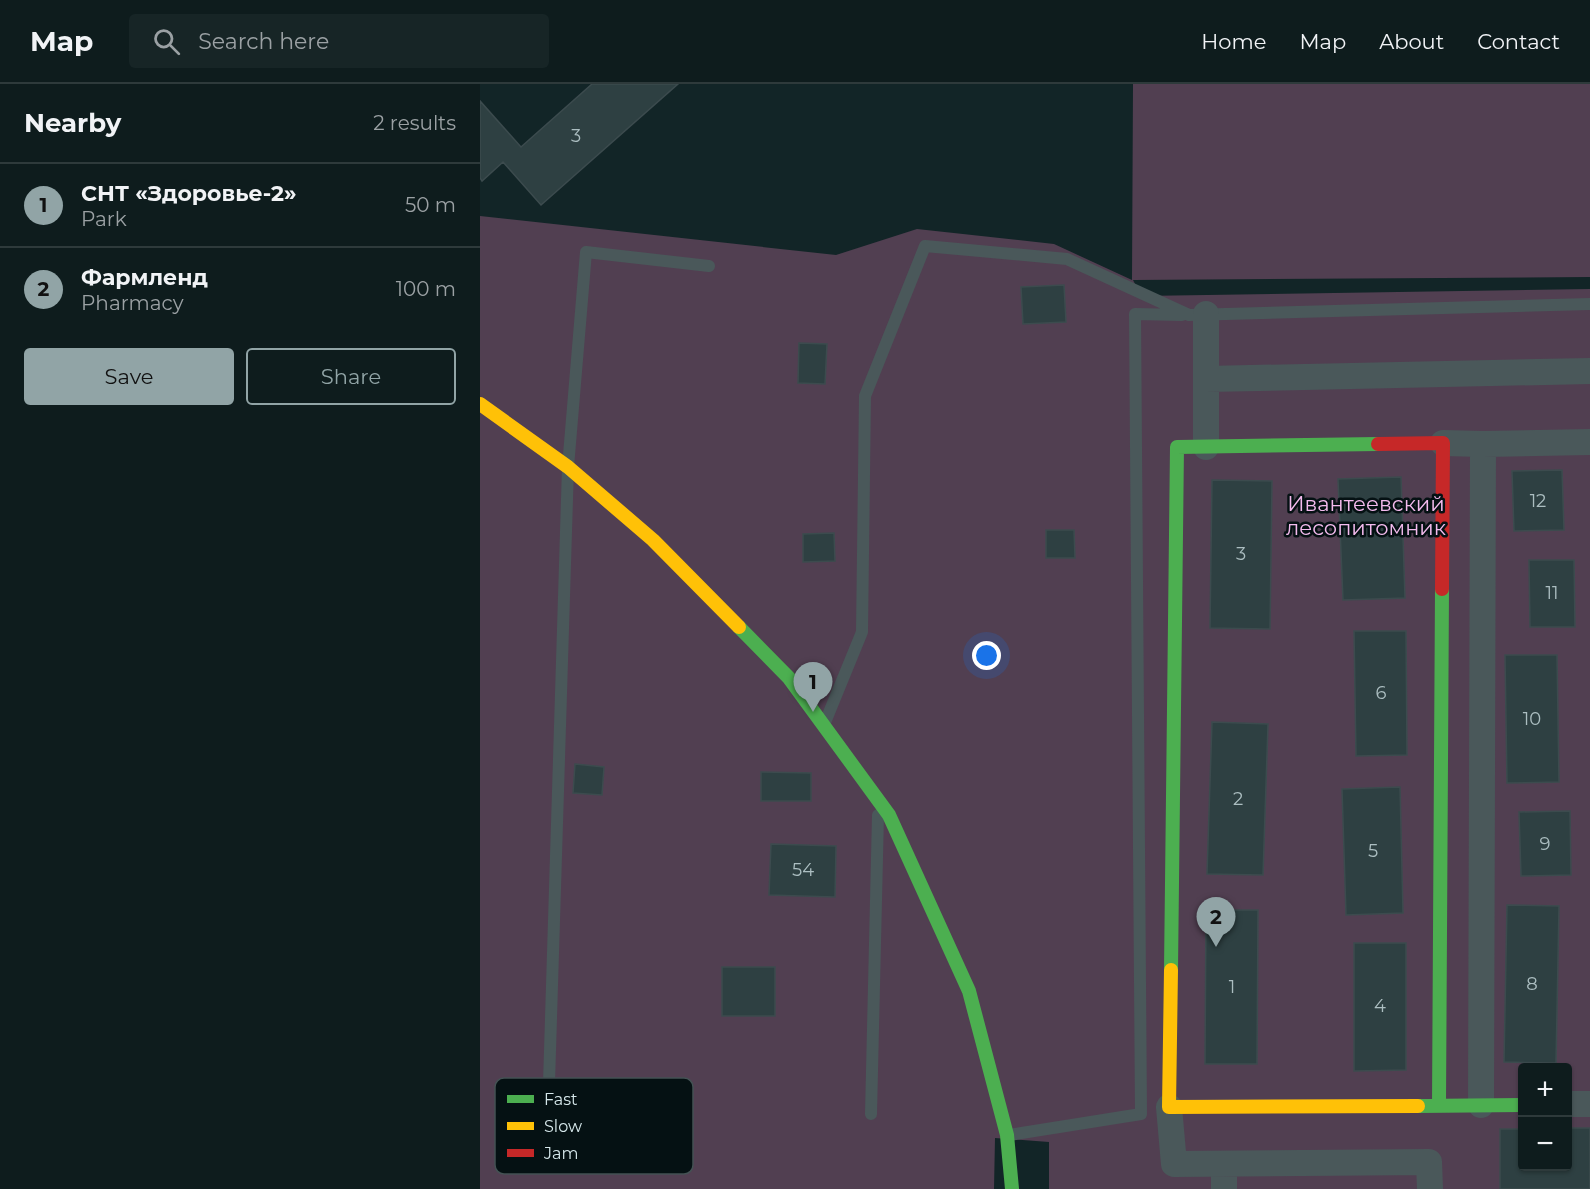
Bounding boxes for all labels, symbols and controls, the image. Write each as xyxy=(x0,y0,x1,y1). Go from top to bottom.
search box xyxy=(129,14,549,68)
text: Map xyxy=(30,24,93,58)
icon: search xyxy=(150,25,183,58)
text: Search here xyxy=(198,28,329,55)
text: Home xyxy=(1201,29,1266,54)
text: Map xyxy=(1299,29,1346,54)
text: About xyxy=(1379,29,1444,54)
text: Contact xyxy=(1477,29,1560,54)
text: Nearby xyxy=(24,107,121,139)
text: 2 results xyxy=(373,111,456,135)
house number: 3 xyxy=(571,125,581,147)
text: СНТ «Здоровье-2» xyxy=(81,180,296,207)
text: 1 xyxy=(40,193,47,217)
text: 50 m xyxy=(405,193,456,217)
text: Park xyxy=(81,207,127,231)
text: Фармленд xyxy=(81,264,208,291)
text: 2 xyxy=(38,277,49,301)
text: 100 m xyxy=(396,277,456,301)
text: Pharmacy xyxy=(81,291,184,315)
button: Save xyxy=(24,348,234,405)
button: Share xyxy=(246,348,456,405)
house number: 12 xyxy=(1530,490,1546,512)
park label: Ивантеевский лесопитомник xyxy=(1286,491,1446,540)
house number: 3 xyxy=(1236,543,1246,565)
house number: 11 xyxy=(1546,582,1559,604)
your location xyxy=(972,641,1001,670)
pin: 1 xyxy=(794,662,832,712)
house number: 6 xyxy=(1376,682,1387,704)
house number: 10 xyxy=(1523,708,1541,730)
house number: 2 xyxy=(1233,788,1243,810)
house number: 9 xyxy=(1540,833,1551,855)
house number: 5 xyxy=(1368,840,1378,862)
house number: 54 xyxy=(792,859,814,881)
pin: 2 xyxy=(1196,898,1236,947)
house number: 8 xyxy=(1526,973,1538,995)
house number: 1 xyxy=(1229,976,1235,998)
house number: 4 xyxy=(1374,995,1386,1017)
map controls xyxy=(1518,1063,1572,1171)
button: + xyxy=(1518,1063,1572,1117)
legend xyxy=(495,1078,693,1174)
text: Fast xyxy=(544,1090,578,1109)
text: Slow xyxy=(544,1117,582,1136)
button: − xyxy=(1518,1117,1572,1171)
text: Jam xyxy=(543,1144,578,1163)

